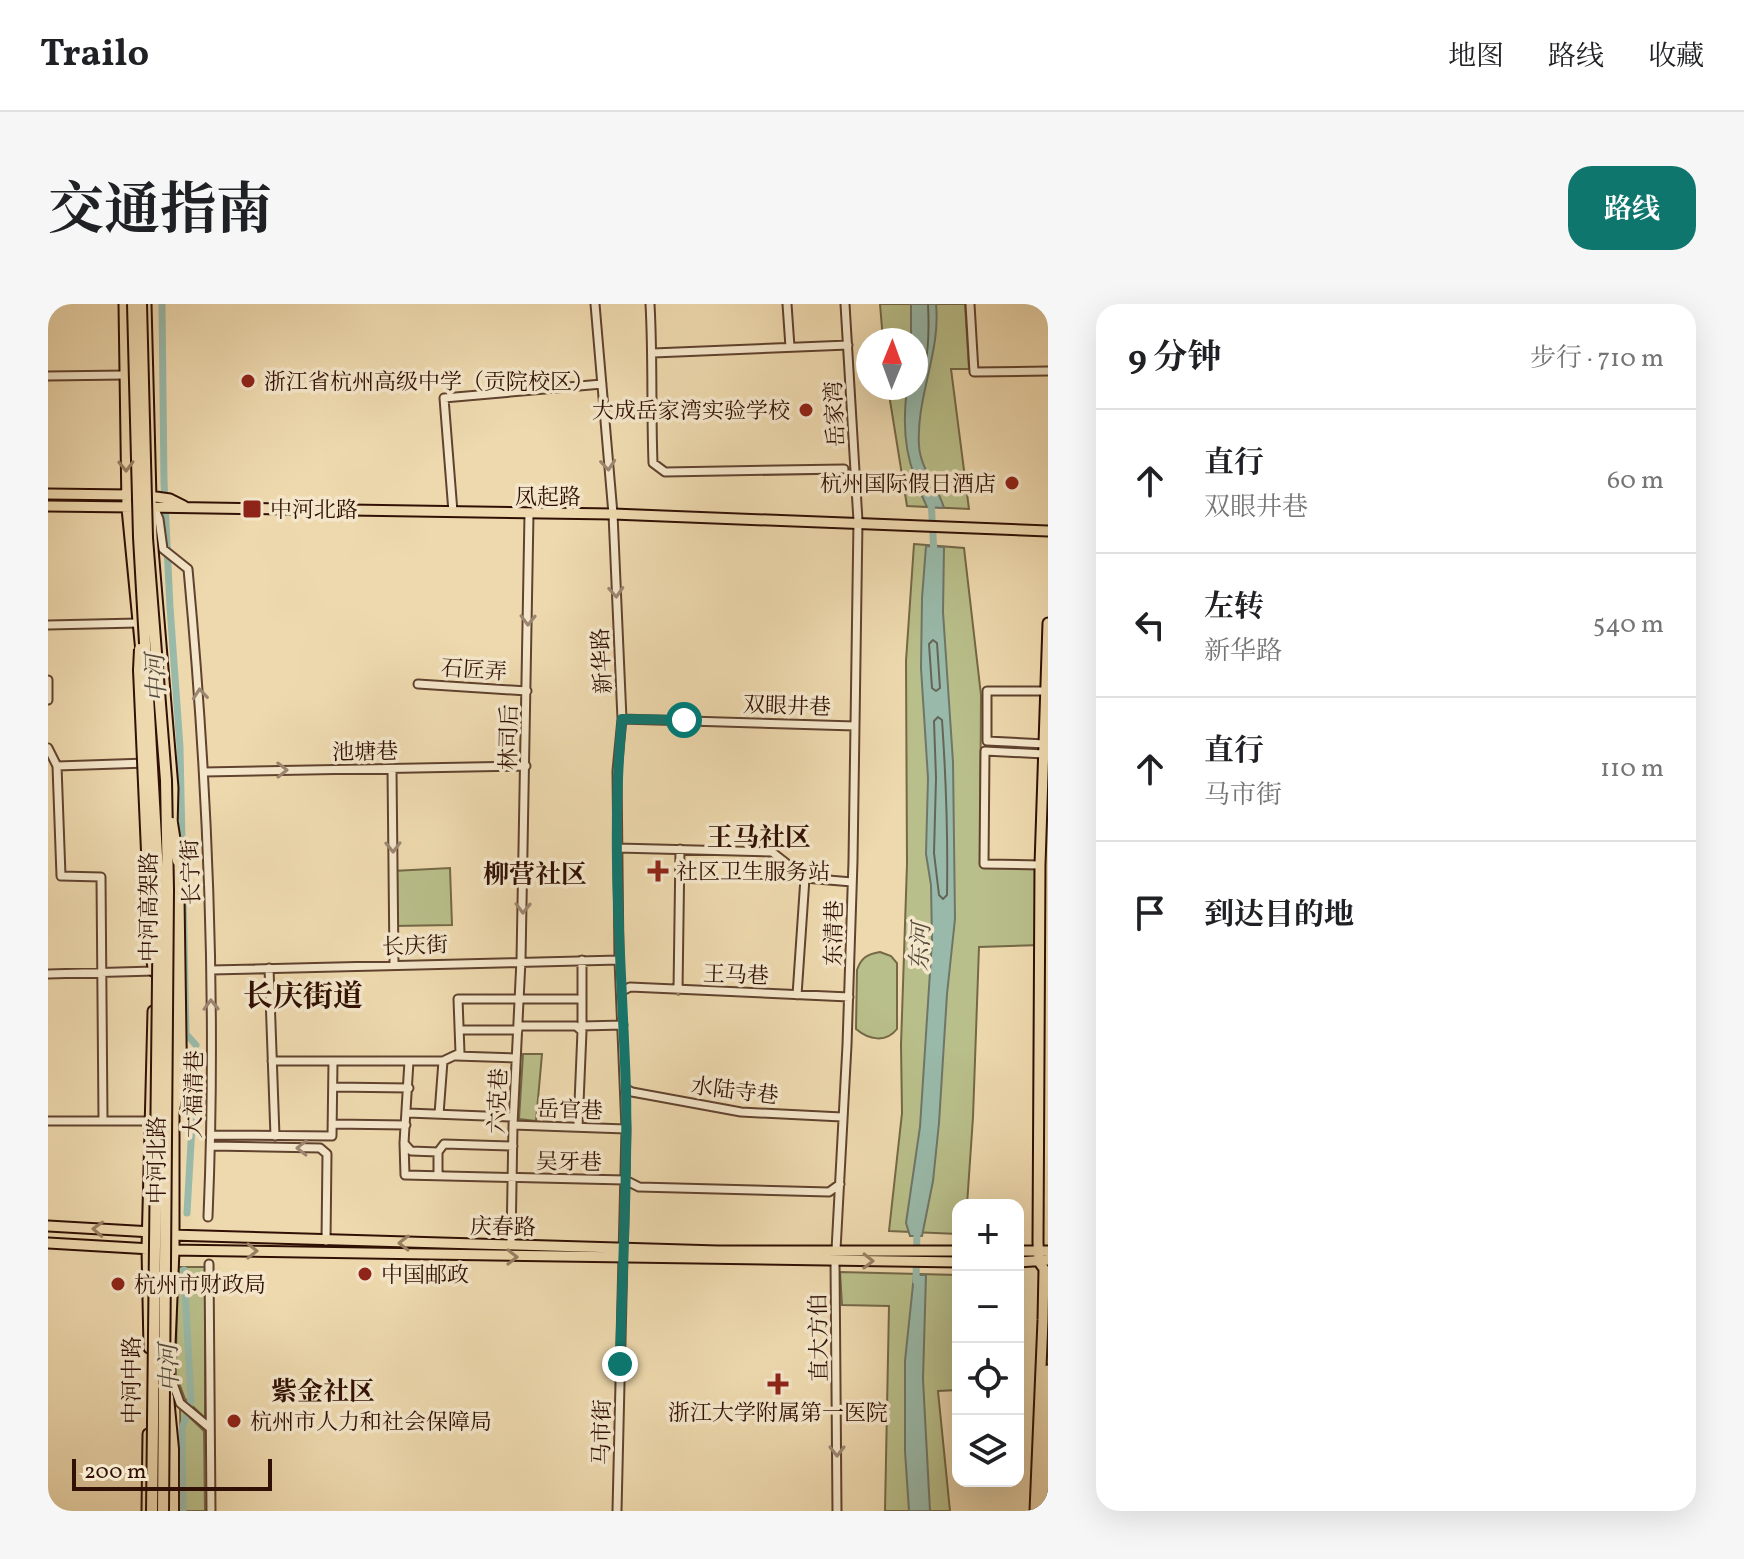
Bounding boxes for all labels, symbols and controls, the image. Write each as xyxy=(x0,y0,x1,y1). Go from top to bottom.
text: Trailo xyxy=(40,29,149,82)
text: 地图 xyxy=(1448,38,1504,77)
text: 路线 xyxy=(1548,38,1604,77)
text: 收藏 xyxy=(1648,38,1704,77)
button: 路线 xyxy=(1568,166,1696,250)
text: 交通指南 xyxy=(48,175,272,253)
north arrow xyxy=(856,328,928,400)
text: 9 分钟 xyxy=(1128,336,1222,383)
text: 步行 · 710 m xyxy=(1530,341,1664,377)
place label: 浙江省杭州高级中学（贡院校区） xyxy=(264,368,594,399)
marker: 浙江省杭州高级中学（贡院校区） xyxy=(239,372,257,390)
street label: 岳家湾 xyxy=(819,380,854,448)
place label: 大成岳家湾实验学校 xyxy=(592,397,790,428)
marker: 大成岳家湾实验学校 xyxy=(797,401,815,419)
text: 直行 xyxy=(1204,443,1264,485)
one-way arrow xyxy=(600,459,617,472)
icon: ahead xyxy=(1128,459,1172,503)
one-way arrow xyxy=(118,460,135,473)
text: 60 m xyxy=(1607,463,1664,499)
place label: 杭州国际假日酒店 xyxy=(820,470,996,501)
marker: 杭州国际假日酒店 xyxy=(1003,474,1021,492)
street label: 凤起路 xyxy=(515,483,581,514)
text: 双眼井巷 xyxy=(1204,490,1308,526)
place label: 中河北路 xyxy=(270,496,358,527)
marker: 中河北路 xyxy=(241,498,263,520)
one-way arrow xyxy=(608,586,625,599)
text: 左转 xyxy=(1204,587,1264,629)
icon: left xyxy=(1128,603,1172,647)
text: 540 m xyxy=(1593,607,1664,643)
one-way arrow xyxy=(519,614,537,627)
street label: 新华路 xyxy=(586,627,621,695)
text: 新华路 xyxy=(1204,634,1282,670)
water label: 中河 xyxy=(140,649,176,703)
street label: 石匠弄 xyxy=(440,654,508,689)
one-way arrow xyxy=(191,687,208,700)
street label: 双眼井巷 xyxy=(742,690,831,725)
route start xyxy=(666,702,702,738)
street label: 林司后 xyxy=(494,704,527,770)
text: 直行 xyxy=(1204,731,1264,773)
street label: 池塘巷 xyxy=(332,737,398,770)
icon: ahead xyxy=(1128,747,1172,791)
text: 110 m xyxy=(1600,751,1664,787)
one-way arrow xyxy=(276,762,289,779)
text: 马市街 xyxy=(1204,778,1282,814)
district label: 王马社区 xyxy=(707,821,811,857)
street label: 长宁街 xyxy=(176,838,209,905)
one-way arrow xyxy=(384,841,402,854)
street label: 中河高架路 xyxy=(135,852,166,962)
district label: 柳营社区 xyxy=(483,858,587,894)
place label: 社区卫生服务站 xyxy=(676,858,830,889)
marker: 社区卫生服务站 xyxy=(647,860,669,882)
icon: arrive xyxy=(1128,891,1172,935)
text: 到达目的地 xyxy=(1204,895,1354,937)
street label: 东清巷 xyxy=(819,900,852,966)
one-way arrow xyxy=(514,902,531,915)
water label: 东河 xyxy=(904,918,940,972)
street label: 长庆街 xyxy=(382,931,449,964)
street label: 王马巷 xyxy=(702,960,769,993)
district label: 长庆街道 xyxy=(243,977,363,1019)
one-way arrow xyxy=(202,998,220,1011)
street label: 大福清巷 xyxy=(179,1050,212,1138)
street label: 六克巷 xyxy=(483,1068,516,1135)
street label: 水陆寺巷 xyxy=(689,1072,780,1113)
street label: 岳官巷 xyxy=(536,1095,603,1128)
street label: 中河北路 xyxy=(143,1116,174,1204)
one-way arrow xyxy=(295,1139,308,1156)
street label: 吴牙巷 xyxy=(536,1147,602,1180)
map controls xyxy=(952,1199,1024,1487)
button: + xyxy=(952,1199,1024,1271)
street label: 庆春路 xyxy=(470,1212,536,1245)
one-way arrow xyxy=(91,1220,104,1237)
one-way arrow xyxy=(397,1234,410,1251)
one-way arrow xyxy=(246,1242,259,1260)
one-way arrow xyxy=(506,1248,519,1265)
one-way arrow xyxy=(862,1253,875,1270)
place label: 中国邮政 xyxy=(381,1261,469,1292)
marker: 中国邮政 xyxy=(356,1265,374,1283)
place label: 杭州市财政局 xyxy=(134,1271,266,1302)
button: − xyxy=(952,1271,1024,1343)
marker: 杭州市财政局 xyxy=(109,1275,127,1293)
street label: 直大方伯 xyxy=(804,1294,837,1382)
street label: 中河中路 xyxy=(118,1336,149,1424)
water label: 中河 xyxy=(153,1339,189,1393)
button: locate xyxy=(952,1343,1024,1415)
route end xyxy=(602,1346,638,1382)
marker: 浙江大学附属第一医院 xyxy=(767,1373,789,1395)
district label: 紫金社区 xyxy=(271,1375,375,1411)
street label: 马市街 xyxy=(587,1399,620,1465)
place label: 浙江大学附属第一医院 xyxy=(668,1399,888,1430)
place label: 杭州市人力和社会保障局 xyxy=(250,1408,492,1439)
marker: 杭州市人力和社会保障局 xyxy=(225,1412,243,1430)
button: layers xyxy=(952,1415,1024,1487)
one-way arrow xyxy=(828,1445,846,1458)
scale bar xyxy=(72,1455,272,1491)
text: 200 m xyxy=(84,1457,146,1488)

